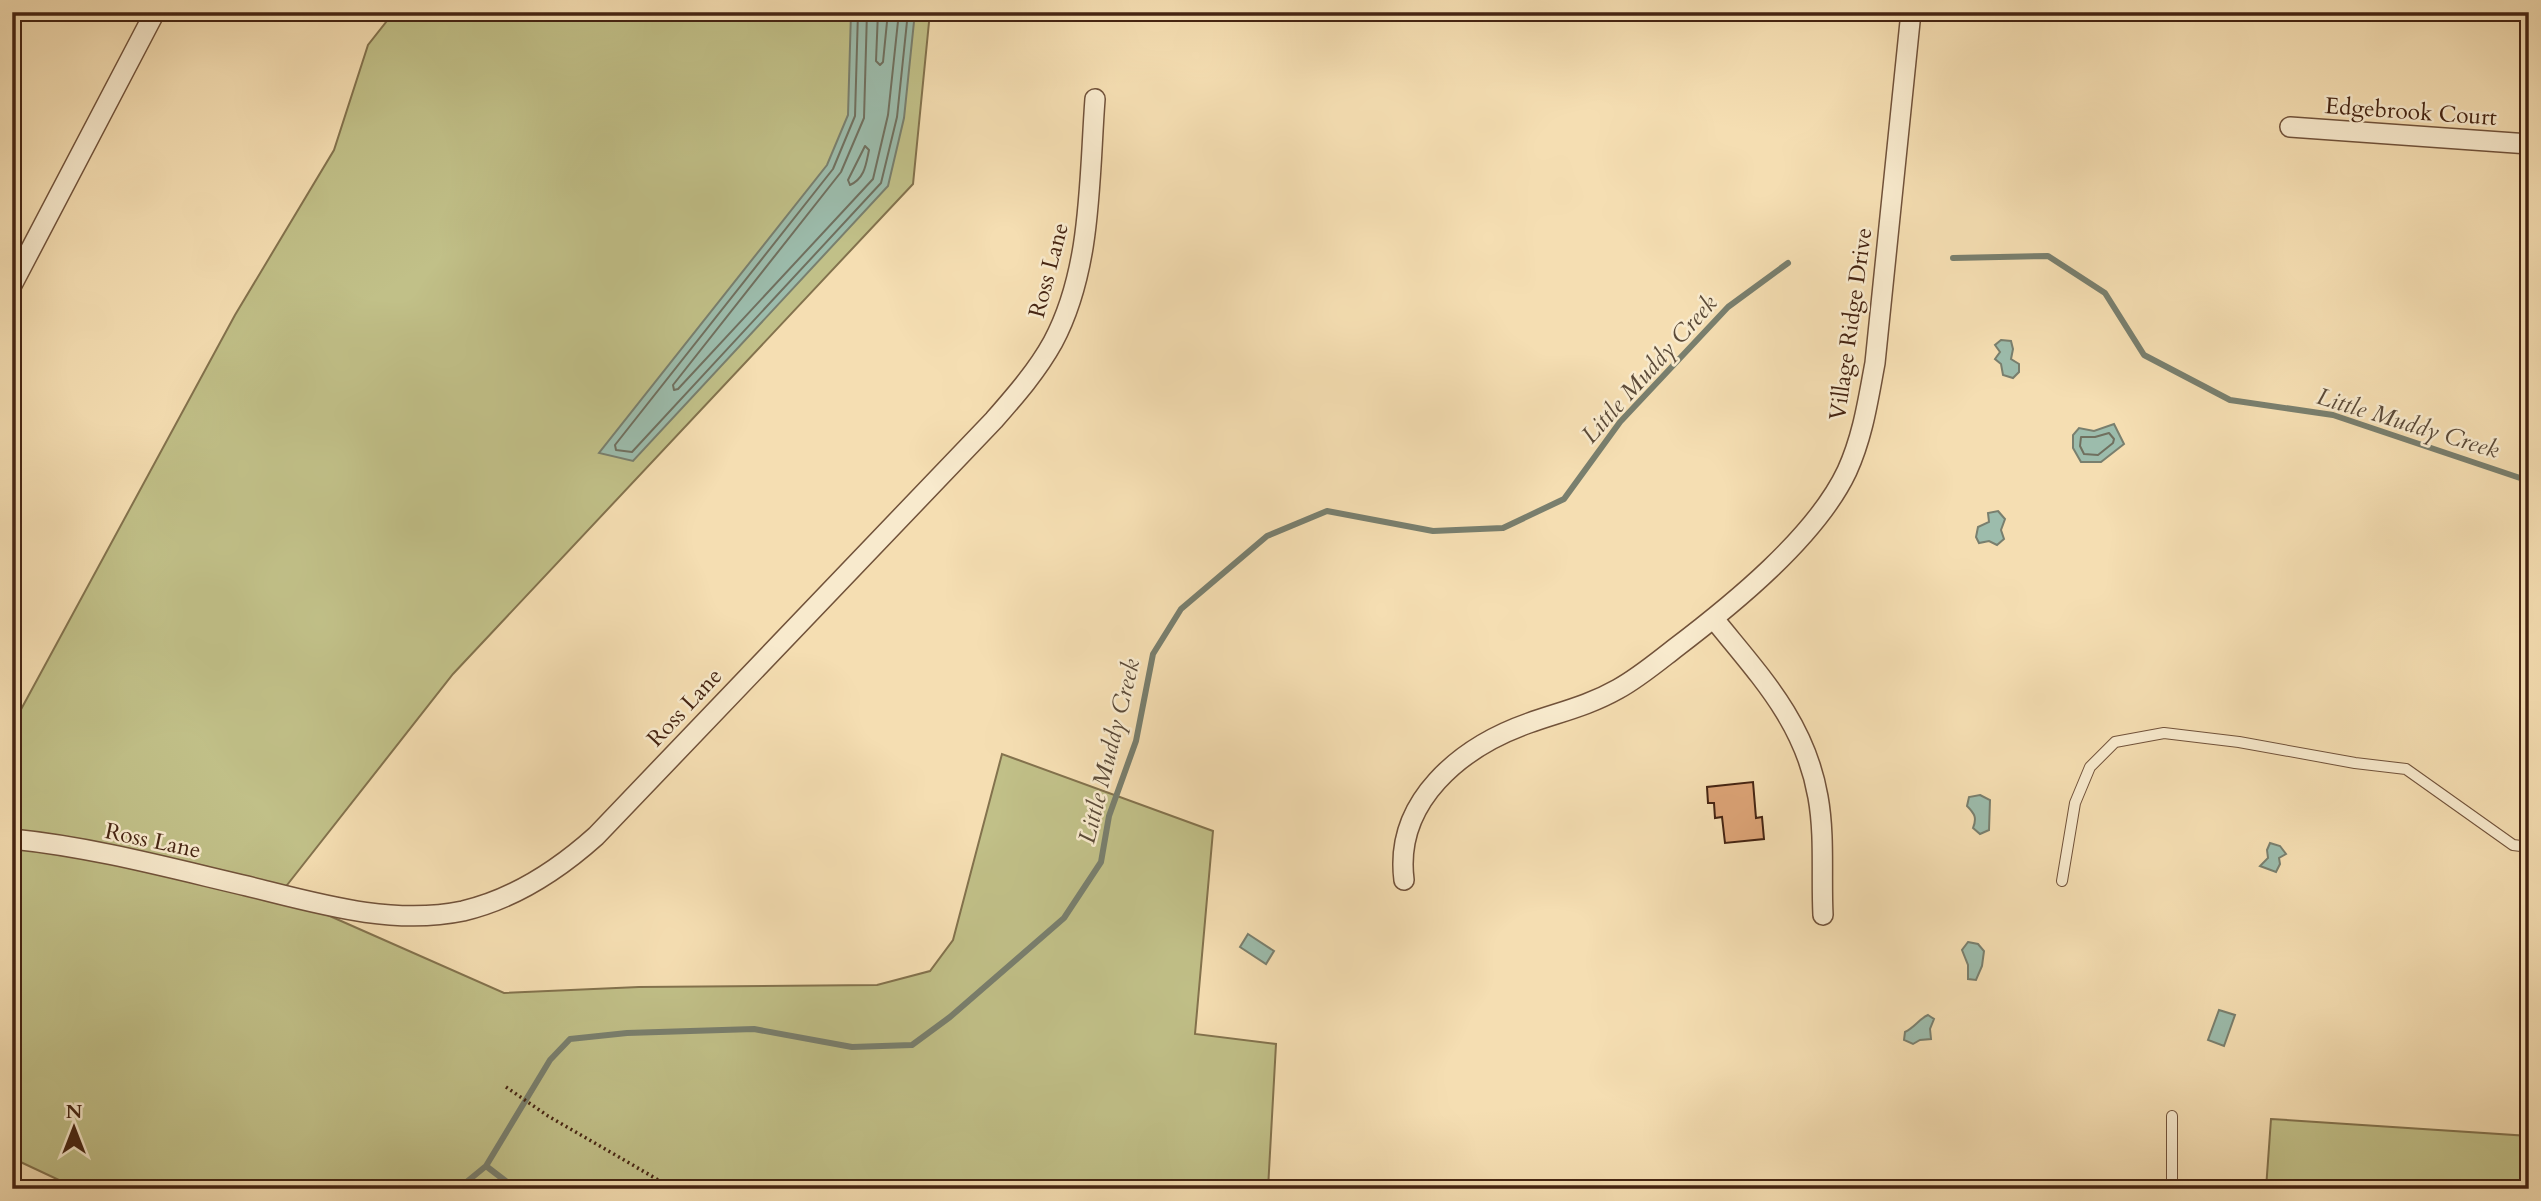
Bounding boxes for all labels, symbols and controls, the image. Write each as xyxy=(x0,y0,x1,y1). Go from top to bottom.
street label: Edgebrook Court xyxy=(2324,90,2498,133)
street label: Ross Lane xyxy=(1021,219,1076,321)
street label: Village Ridge Drive xyxy=(1822,226,1879,422)
water label: Little Muddy Creek xyxy=(1574,288,1725,451)
water label: Little Muddy Creek xyxy=(2313,380,2503,467)
water label: Little Muddy Creek xyxy=(1071,655,1148,847)
street label: Ross Lane xyxy=(640,661,729,753)
street label: Ross Lane xyxy=(102,815,204,866)
north arrow xyxy=(38,1092,108,1162)
text: N xyxy=(66,1099,83,1125)

